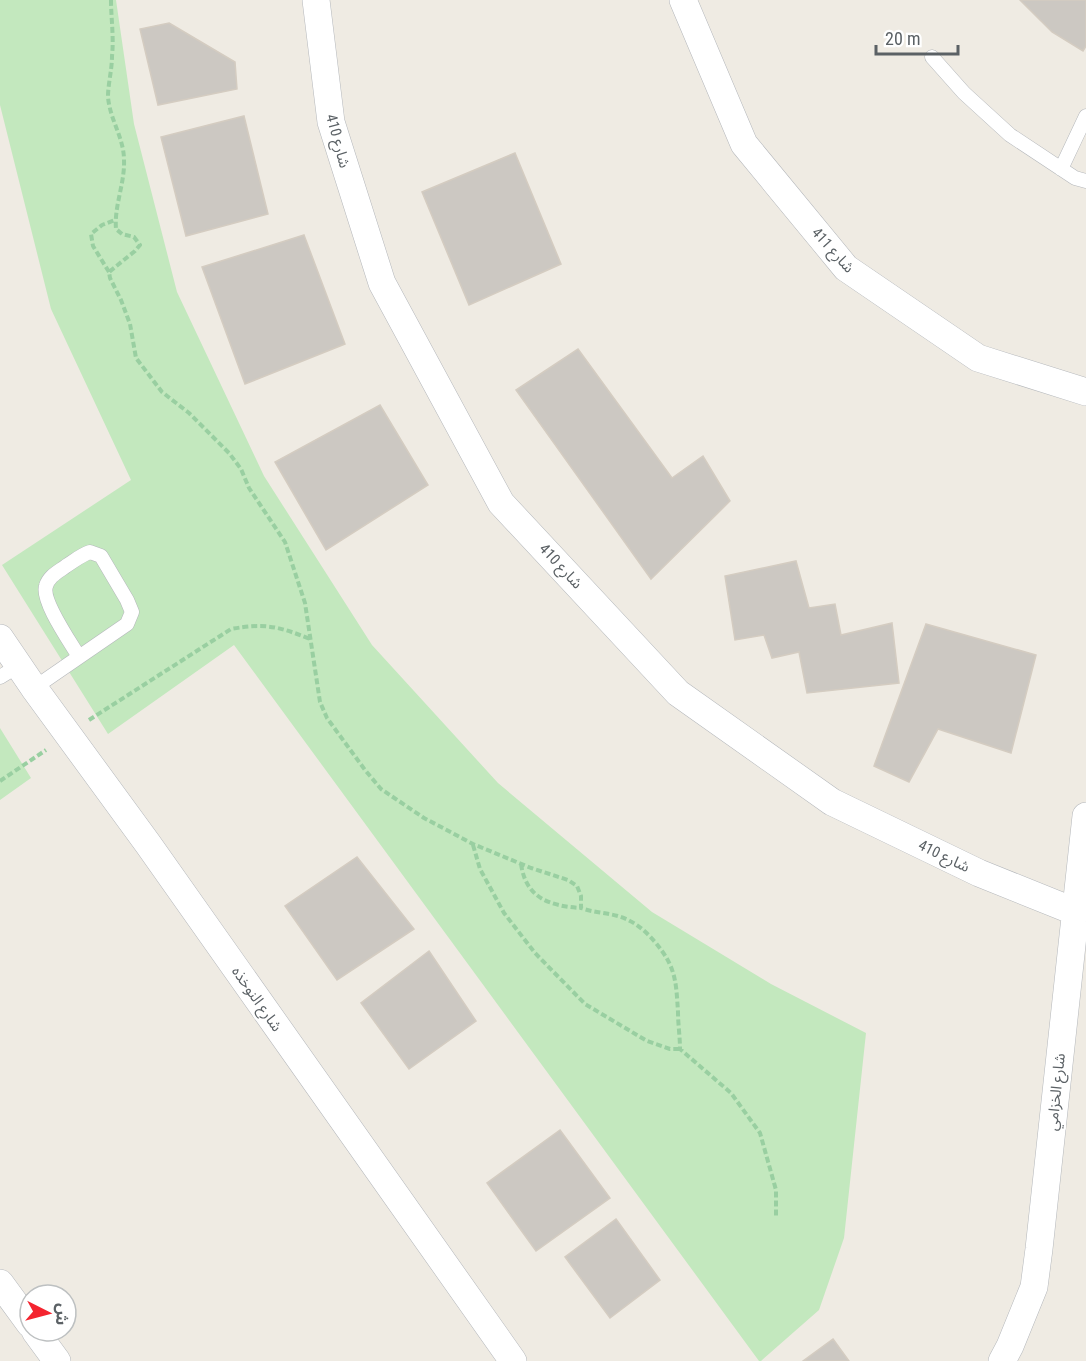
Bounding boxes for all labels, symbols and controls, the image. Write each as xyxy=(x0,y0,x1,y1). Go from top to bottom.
scale bar xyxy=(876,18,958,56)
text: 20 m xyxy=(885,28,920,49)
street label: شارع 410 xyxy=(319,112,354,171)
street label: شارع 411 xyxy=(806,224,858,279)
street label: شارع 410 xyxy=(534,540,586,594)
street label: شارع 410 xyxy=(914,836,973,879)
street label: شارع النوخذه xyxy=(226,963,286,1037)
street label: شارع الخزامي xyxy=(1043,1052,1072,1132)
north arrow xyxy=(18,1283,78,1343)
text: ش xyxy=(52,1303,73,1326)

